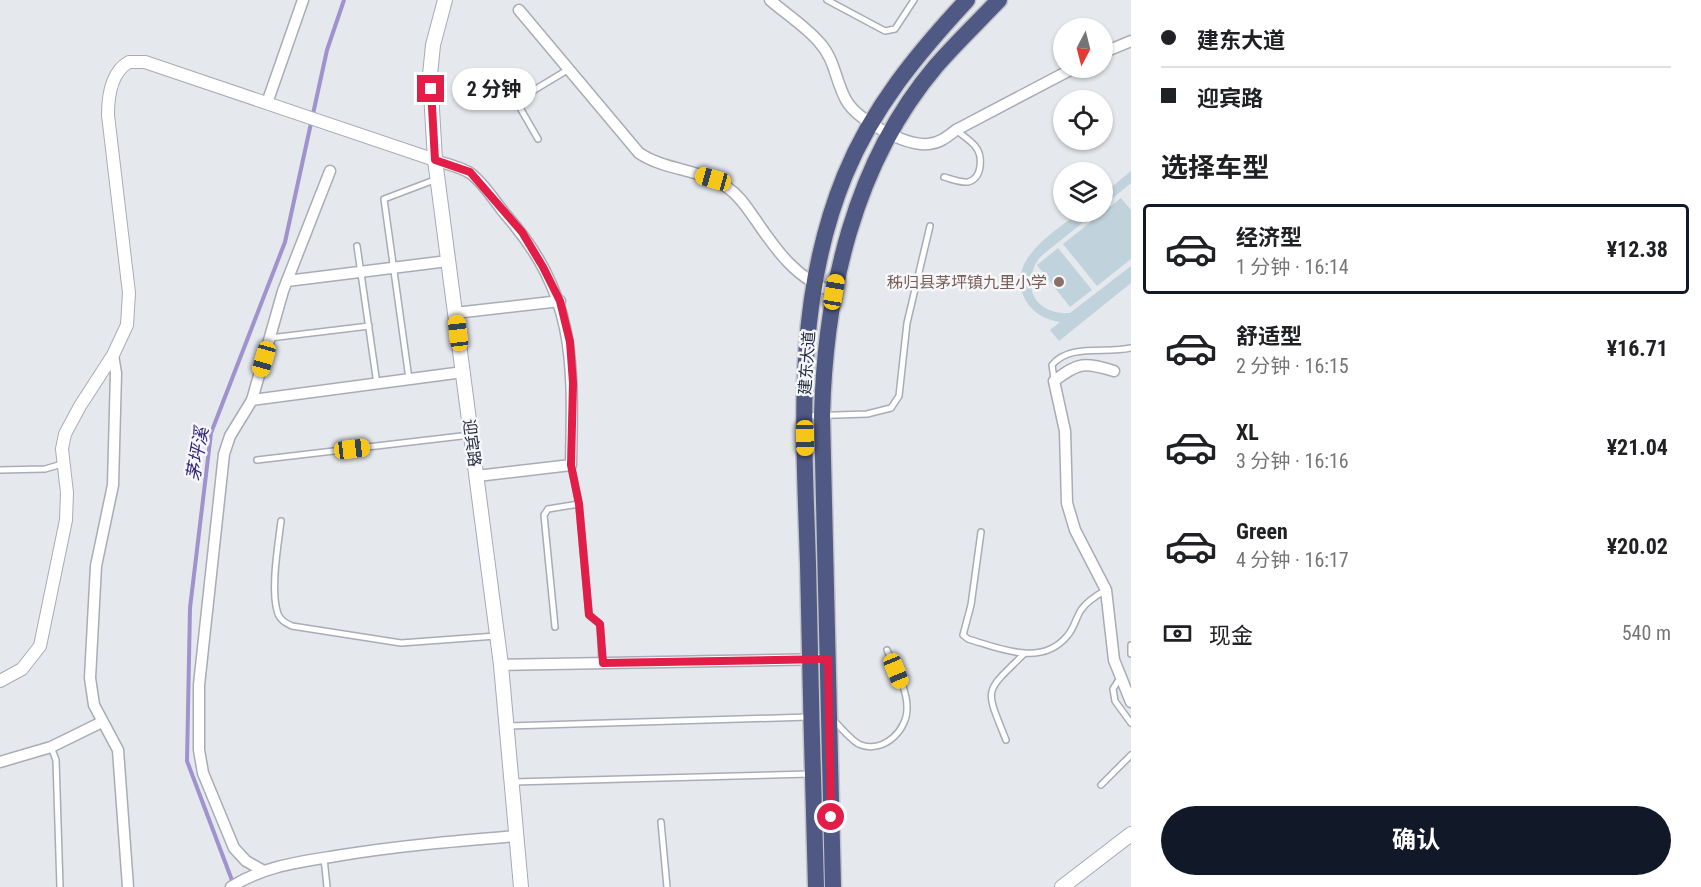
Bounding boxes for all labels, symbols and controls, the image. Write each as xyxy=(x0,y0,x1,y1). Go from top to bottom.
north arrow xyxy=(1053,18,1113,78)
map controls xyxy=(1053,18,1113,222)
text: 建东大道 xyxy=(1197,28,1285,53)
callout: 2 分钟 xyxy=(452,68,536,110)
route end xyxy=(417,75,444,102)
text: 2 分钟 xyxy=(467,77,521,101)
text: 迎宾路 xyxy=(1197,86,1263,111)
button: locate xyxy=(1053,90,1113,150)
text: 选择车型 xyxy=(1161,152,1269,184)
button: layers xyxy=(1053,162,1113,222)
car xyxy=(693,165,733,193)
icon: car xyxy=(1164,222,1218,276)
text: 经济型 xyxy=(1236,225,1302,250)
text: ¥12.38 xyxy=(1607,237,1668,262)
text: 1 分钟 · 16:14 xyxy=(1236,255,1349,279)
car xyxy=(822,273,846,311)
place label: 秭归县茅坪镇九里小学 xyxy=(887,273,1047,292)
marker: 秭归县茅坪镇九里小学 xyxy=(1052,275,1066,289)
car xyxy=(447,314,469,352)
icon: car xyxy=(1164,321,1218,375)
text: 舒适型 xyxy=(1236,324,1302,349)
street label: 建东大道 xyxy=(795,330,819,396)
text: ¥16.71 xyxy=(1607,336,1668,361)
car xyxy=(250,339,278,379)
text: 2 分钟 · 16:15 xyxy=(1236,354,1349,378)
street label: 迎宾路 xyxy=(460,418,484,468)
car xyxy=(796,420,814,456)
icon: car xyxy=(1164,420,1218,474)
text: XL xyxy=(1236,420,1259,445)
water label: 茅坪溪 xyxy=(182,424,212,482)
text: ¥21.04 xyxy=(1607,435,1668,460)
car xyxy=(333,438,371,460)
text: 3 分钟 · 16:16 xyxy=(1236,449,1349,473)
icon: car xyxy=(1164,519,1218,573)
text: Green xyxy=(1236,519,1288,544)
text: ¥20.02 xyxy=(1607,534,1668,559)
text: 4 分钟 · 16:17 xyxy=(1236,548,1349,572)
icon: cash xyxy=(1161,617,1194,650)
text: 540 m xyxy=(1622,621,1671,645)
text: 现金 xyxy=(1209,623,1253,648)
car xyxy=(881,651,911,691)
route start xyxy=(817,803,844,830)
button: 确认 xyxy=(1161,806,1671,875)

